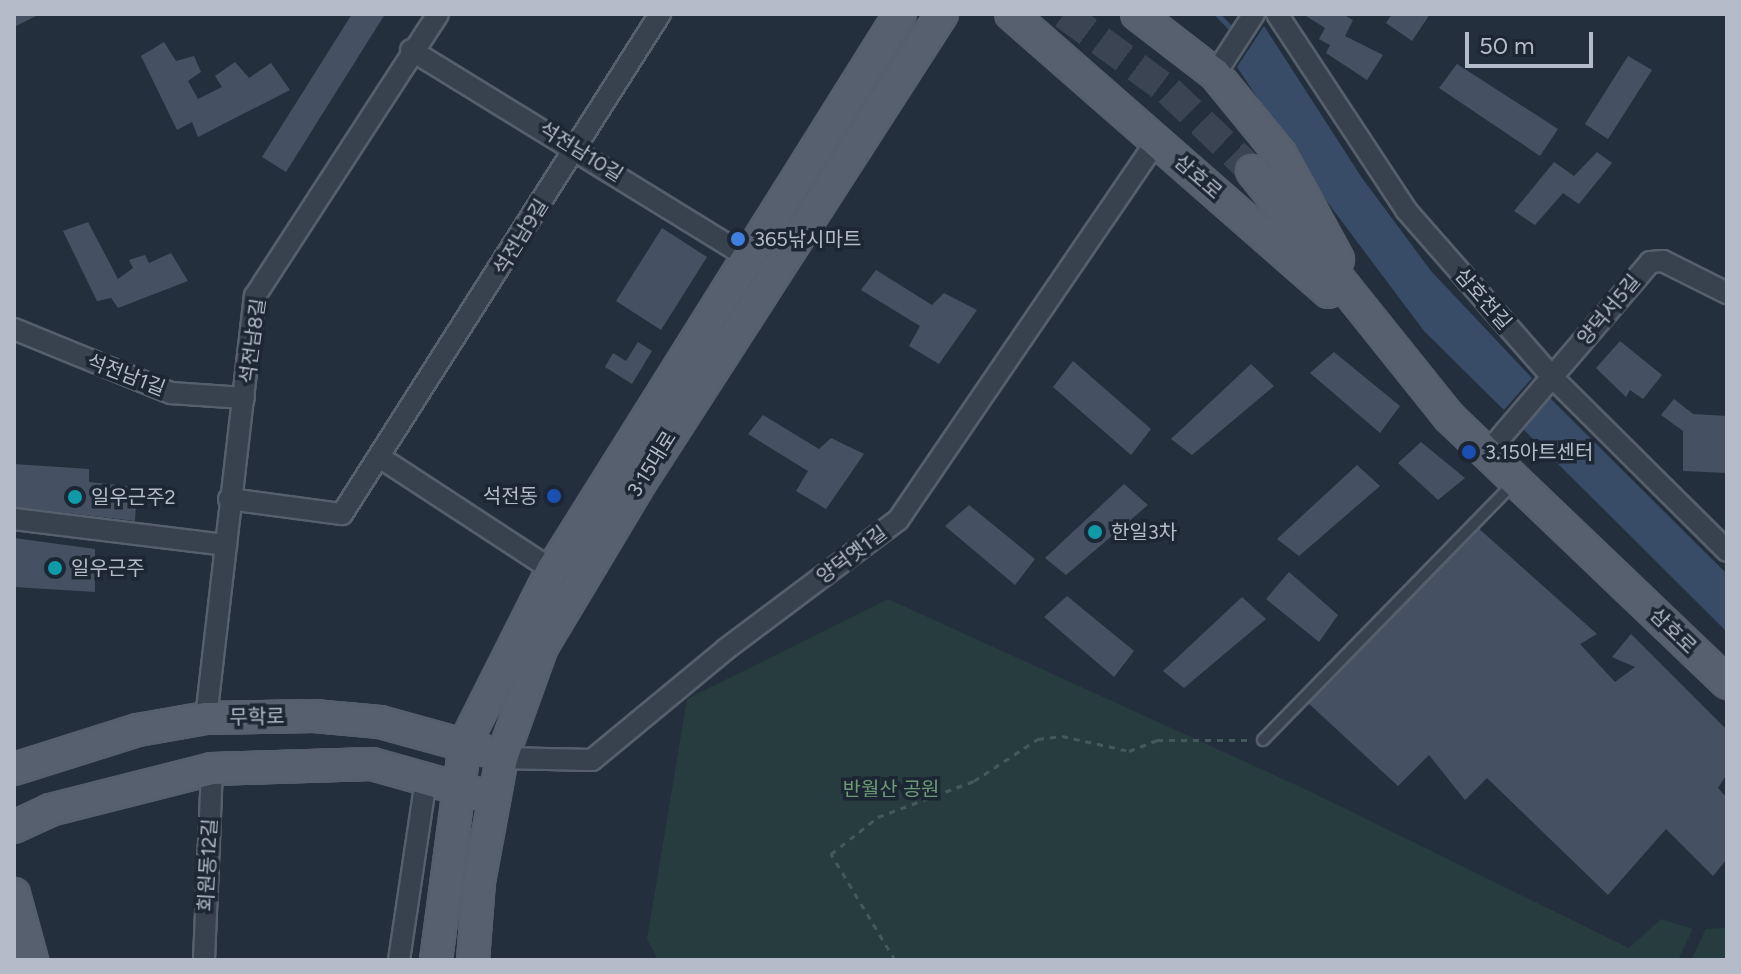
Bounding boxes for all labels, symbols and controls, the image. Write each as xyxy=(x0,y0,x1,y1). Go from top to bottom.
scale bar xyxy=(1469,16,1597,66)
text: 50 m xyxy=(1479,31,1535,60)
street label: 석전남10길 xyxy=(534,117,628,187)
street label: 삼호로 xyxy=(1169,150,1227,204)
street label: 석전남9길 xyxy=(488,195,554,279)
place label: 365낚시마트 xyxy=(754,227,861,251)
marker: 365낚시마트 xyxy=(729,230,747,248)
street label: 삼호천길 xyxy=(1450,263,1516,335)
street label: 양덕서5길 xyxy=(1572,270,1646,350)
street label: 석전남8길 xyxy=(235,297,271,385)
street label: 석전남1길 xyxy=(83,349,169,401)
street label: 3·15대로 xyxy=(623,427,681,501)
place label: 3.15아트센터 xyxy=(1485,440,1593,464)
marker: 3.15아트센터 xyxy=(1460,443,1478,461)
place label: 석전동 xyxy=(483,484,538,508)
place label: 일우근주2 xyxy=(91,485,176,509)
marker: 석전동 xyxy=(545,487,563,505)
marker: 일우근주2 xyxy=(66,488,84,506)
place label: 한일3차 xyxy=(1111,520,1177,544)
street label: 양덕옛1길 xyxy=(812,521,892,589)
marker: 한일3차 xyxy=(1086,523,1104,541)
place label: 일우근주 xyxy=(71,556,145,580)
marker: 일우근주 xyxy=(46,559,64,577)
street label: 삼호로 xyxy=(1645,603,1701,659)
street label: 무학로 xyxy=(229,705,285,729)
park label: 반월산 공원 xyxy=(843,777,939,801)
street label: 회원동12길 xyxy=(194,818,222,912)

